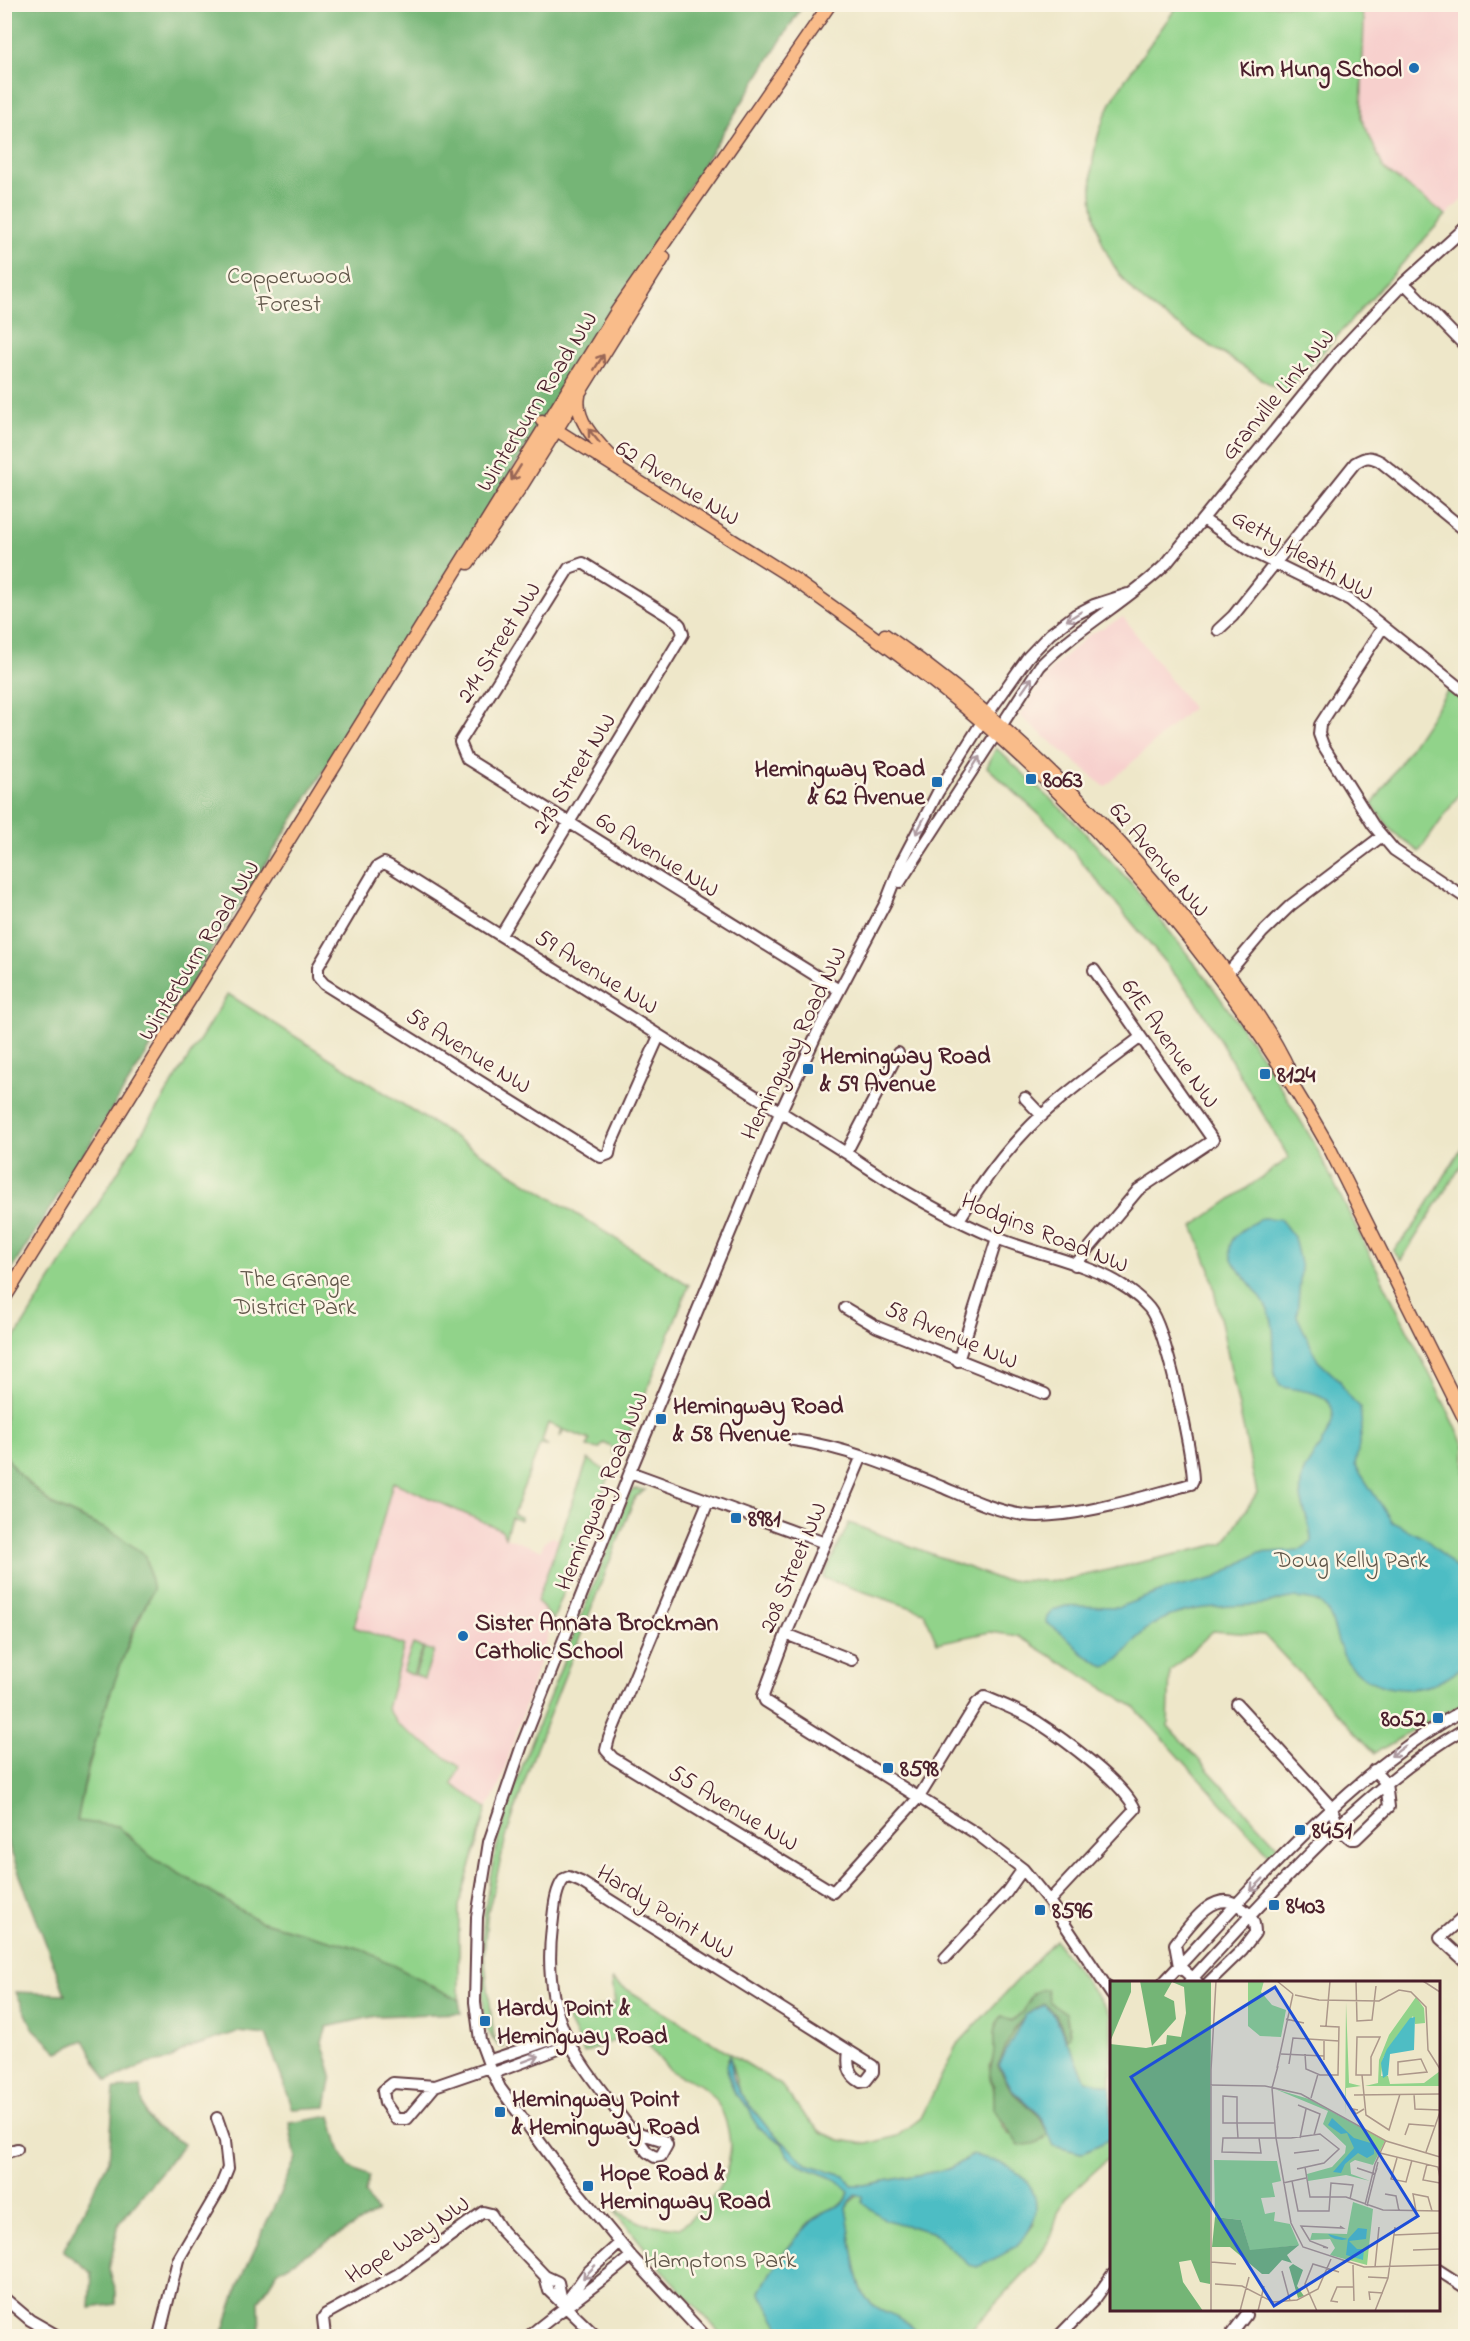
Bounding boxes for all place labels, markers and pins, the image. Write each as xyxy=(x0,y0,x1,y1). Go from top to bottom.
place label: Kim Hung School xyxy=(1239,53,1402,89)
marker: Kim Hung School xyxy=(1407,61,1421,75)
place label: Hemingway Road & 62 Avenue xyxy=(754,753,926,816)
place label: 8063 xyxy=(1042,764,1083,799)
marker: 8063 xyxy=(1024,772,1038,786)
marker: Hemingway Road & 62 Avenue xyxy=(930,775,944,789)
place label: Hemingway Road & 59 Avenue xyxy=(819,1040,991,1103)
place label: 8124 xyxy=(1276,1059,1316,1094)
marker: Hemingway Road & 59 Avenue xyxy=(801,1062,815,1076)
marker: 8124 xyxy=(1258,1067,1272,1081)
place label: Hemingway Road & 58 Avenue xyxy=(672,1390,844,1453)
marker: Hemingway Road & 58 Avenue xyxy=(654,1412,668,1426)
place label: 8981 xyxy=(747,1503,781,1538)
marker: 8981 xyxy=(729,1511,743,1525)
place label: Sister Annata Brockman Catholic School xyxy=(475,1607,718,1670)
marker: Sister Annata Brockman Catholic School xyxy=(456,1629,470,1643)
place label: 8052 xyxy=(1380,1703,1426,1738)
marker: 8052 xyxy=(1431,1711,1445,1725)
place label: 8598 xyxy=(899,1753,939,1788)
marker: 8598 xyxy=(881,1761,895,1775)
place label: 8451 xyxy=(1311,1815,1353,1850)
marker: 8451 xyxy=(1293,1823,1307,1837)
place label: 8403 xyxy=(1285,1890,1325,1925)
place label: 8596 xyxy=(1051,1895,1093,1930)
marker: 8403 xyxy=(1267,1898,1281,1912)
marker: 8596 xyxy=(1033,1903,1047,1917)
place label: Hardy Point & Hemingway Road xyxy=(497,1992,668,2056)
marker: Hardy Point & Hemingway Road xyxy=(478,2014,492,2028)
place label: Hemingway Point & Hemingway Road xyxy=(511,2083,700,2147)
marker: Hemingway Point & Hemingway Road xyxy=(493,2105,507,2119)
place label: Hope Road & Hemingway Road xyxy=(600,2157,771,2221)
marker: Hope Road & Hemingway Road xyxy=(581,2179,595,2193)

